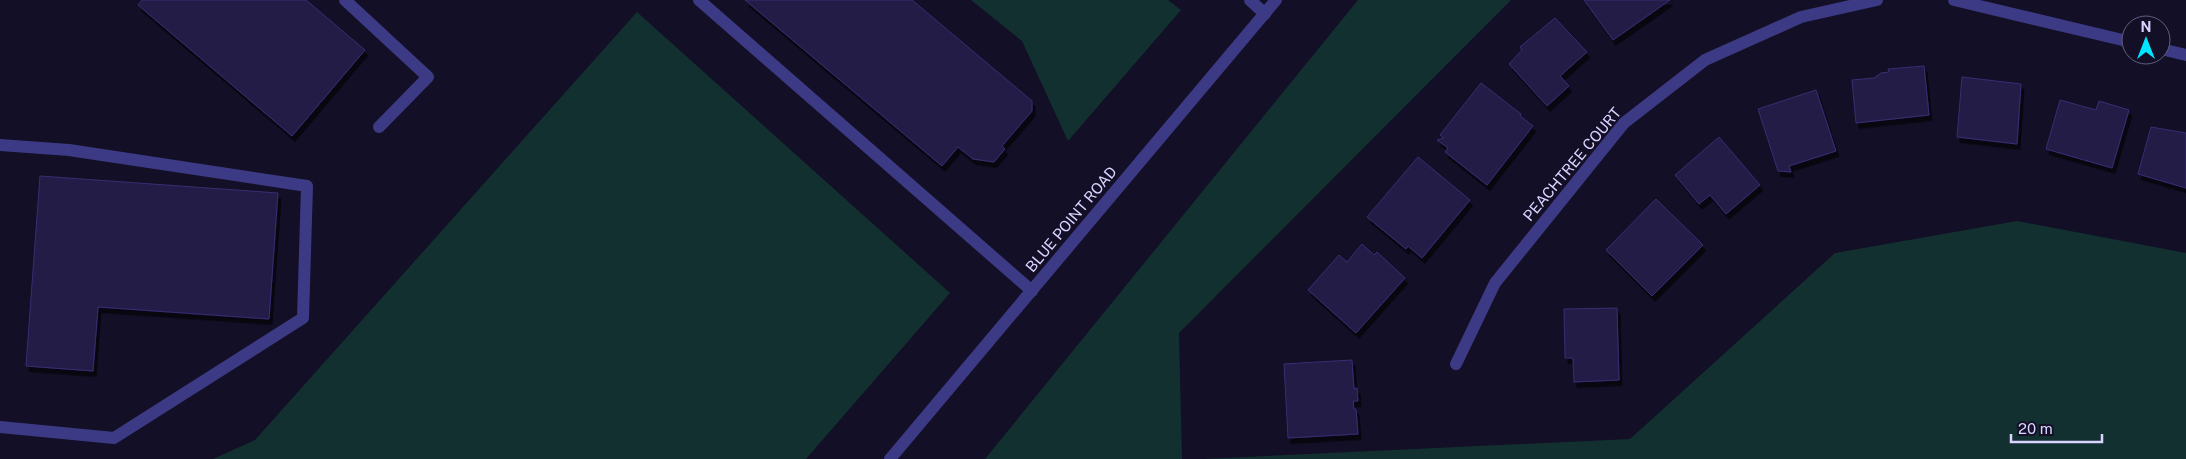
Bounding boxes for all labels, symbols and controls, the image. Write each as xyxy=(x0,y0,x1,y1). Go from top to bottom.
north arrow xyxy=(2121,15,2171,65)
text: N xyxy=(2141,19,2151,35)
street label: PEACHTREE COURT xyxy=(1520,104,1624,224)
street label: BLUE POINT ROAD xyxy=(1022,163,1120,275)
scale bar xyxy=(2011,412,2102,444)
text: 20 m xyxy=(2018,420,2053,437)

